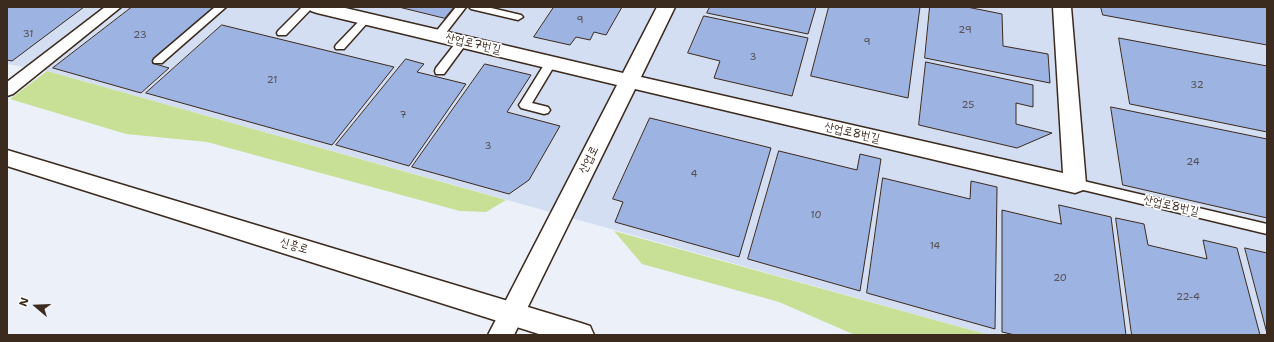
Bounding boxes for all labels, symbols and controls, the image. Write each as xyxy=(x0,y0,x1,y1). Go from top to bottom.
house number: 9 xyxy=(577,14,583,26)
house number: 29 xyxy=(958,24,972,36)
house number: 31 xyxy=(23,28,33,40)
house number: 23 xyxy=(133,29,147,41)
street label: 산업로7번길 xyxy=(444,31,502,57)
house number: 9 xyxy=(864,36,870,48)
house number: 3 xyxy=(750,51,756,63)
house number: 21 xyxy=(267,74,277,86)
house number: 32 xyxy=(1190,79,1204,91)
house number: 25 xyxy=(962,99,974,111)
house number: 7 xyxy=(400,109,406,121)
street label: 산업로8번길 xyxy=(823,120,881,146)
house number: 3 xyxy=(485,140,491,152)
street label: 산업로 xyxy=(576,144,602,176)
house number: 24 xyxy=(1186,156,1200,168)
house number: 4 xyxy=(691,168,697,180)
street label: 산업로8번길 xyxy=(1142,193,1200,219)
house number: 10 xyxy=(811,209,821,221)
street label: 신흥로 xyxy=(278,235,310,257)
house number: 14 xyxy=(930,240,940,252)
house number: 20 xyxy=(1053,272,1067,284)
north arrow xyxy=(16,286,56,326)
house number: 22-4 xyxy=(1176,291,1200,303)
text: N xyxy=(16,295,33,308)

